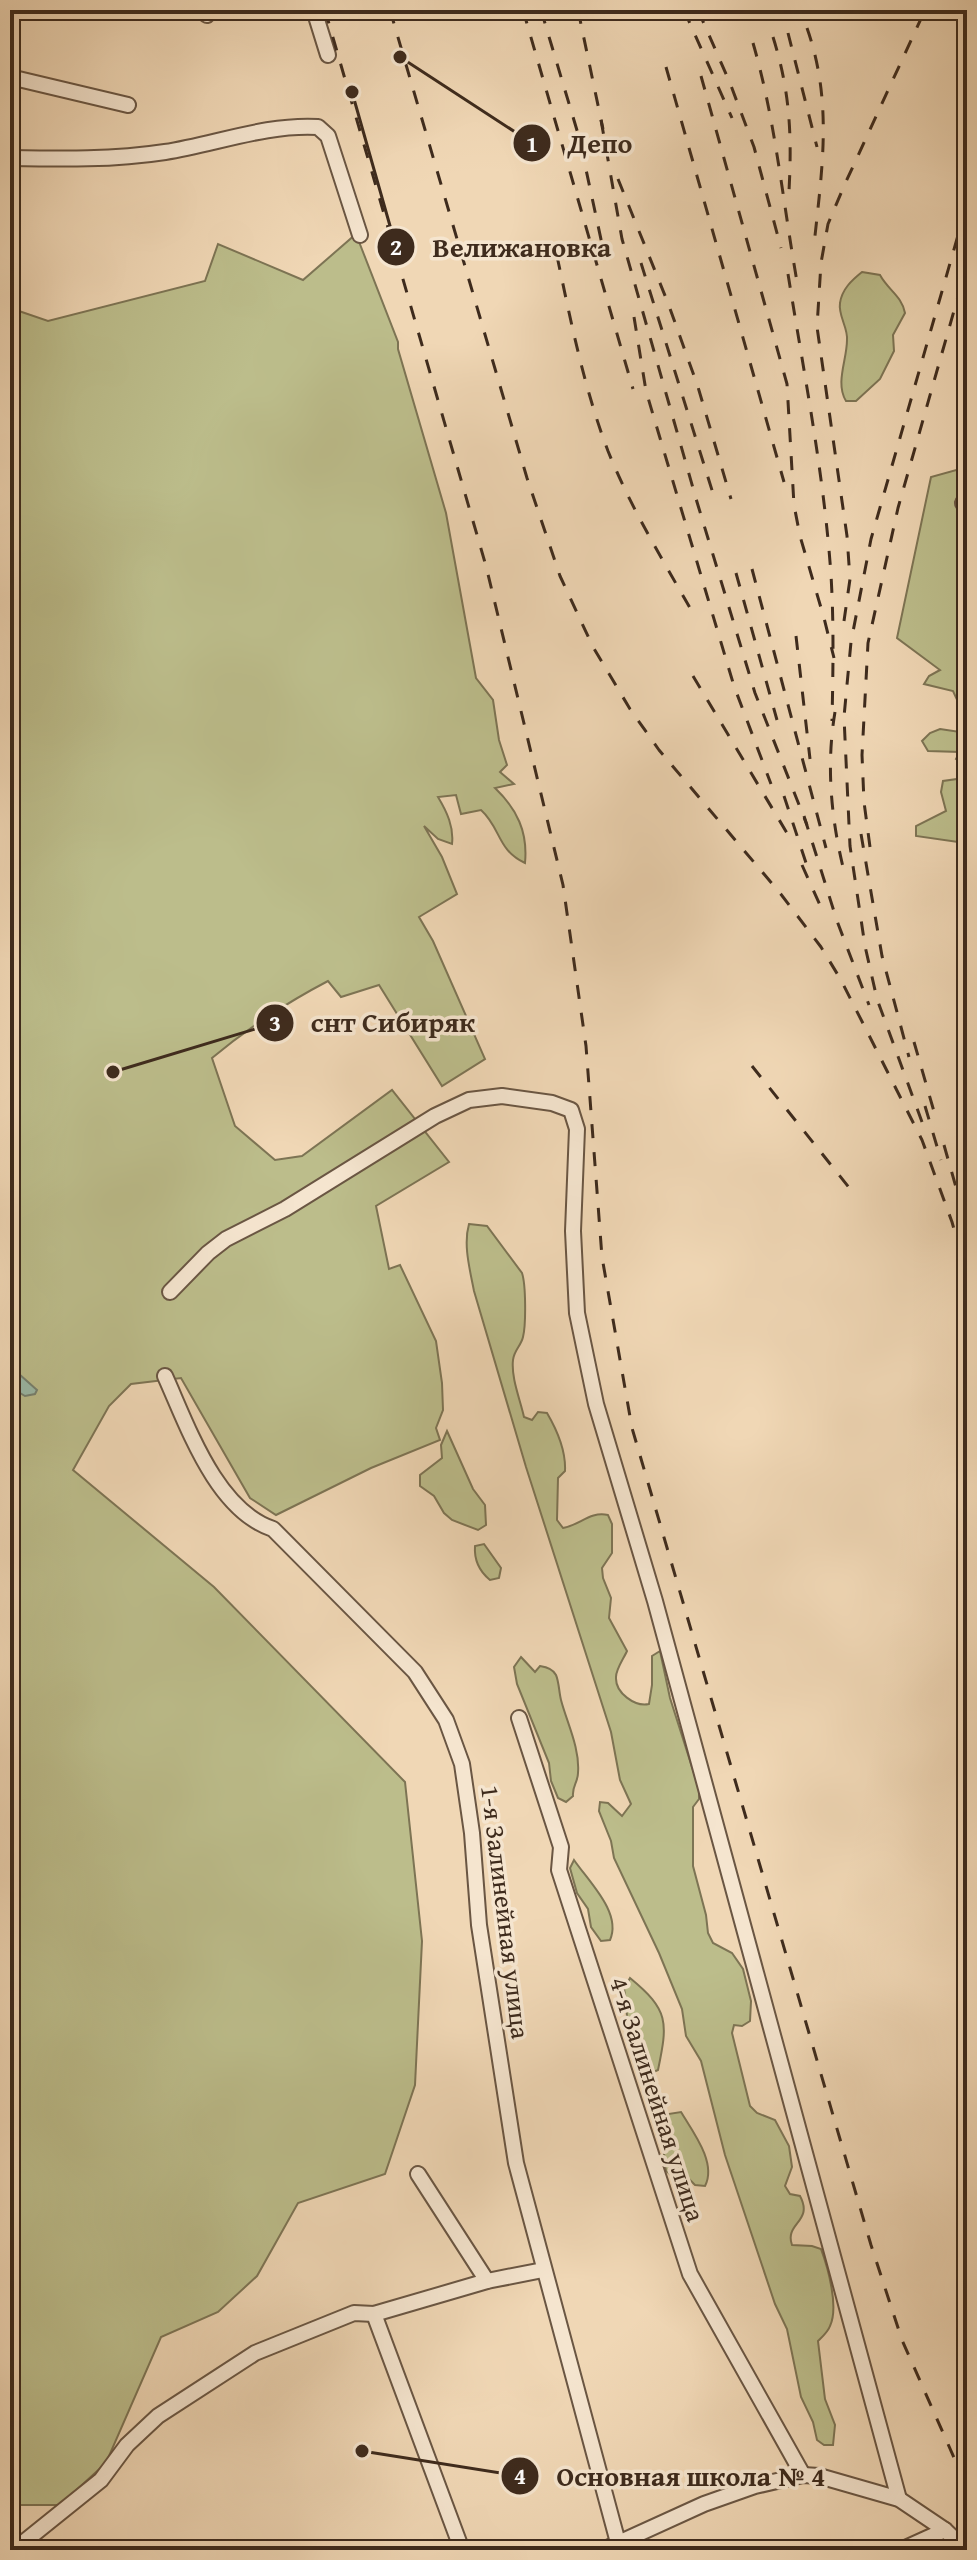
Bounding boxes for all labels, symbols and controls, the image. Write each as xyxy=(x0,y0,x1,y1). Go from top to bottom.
callout: Депо xyxy=(512,117,649,169)
text: Депо xyxy=(567,122,632,163)
text: 1 xyxy=(526,126,538,161)
callout: Велижановка xyxy=(376,221,627,273)
text: Велижановка xyxy=(433,226,612,267)
text: 2 xyxy=(390,229,402,264)
callout: снт Сибиряк xyxy=(255,997,491,1049)
text: снт Сибиряк xyxy=(311,1001,476,1042)
text: 3 xyxy=(269,1005,281,1040)
street label: 1-я Залинейная улица xyxy=(471,1783,541,2042)
street label: 4-я Залинейная улица xyxy=(600,1972,716,2227)
callout: Основная школа № 4 xyxy=(500,2450,841,2502)
text: Основная школа № 4 xyxy=(557,2455,825,2496)
text: 4 xyxy=(514,2458,526,2493)

